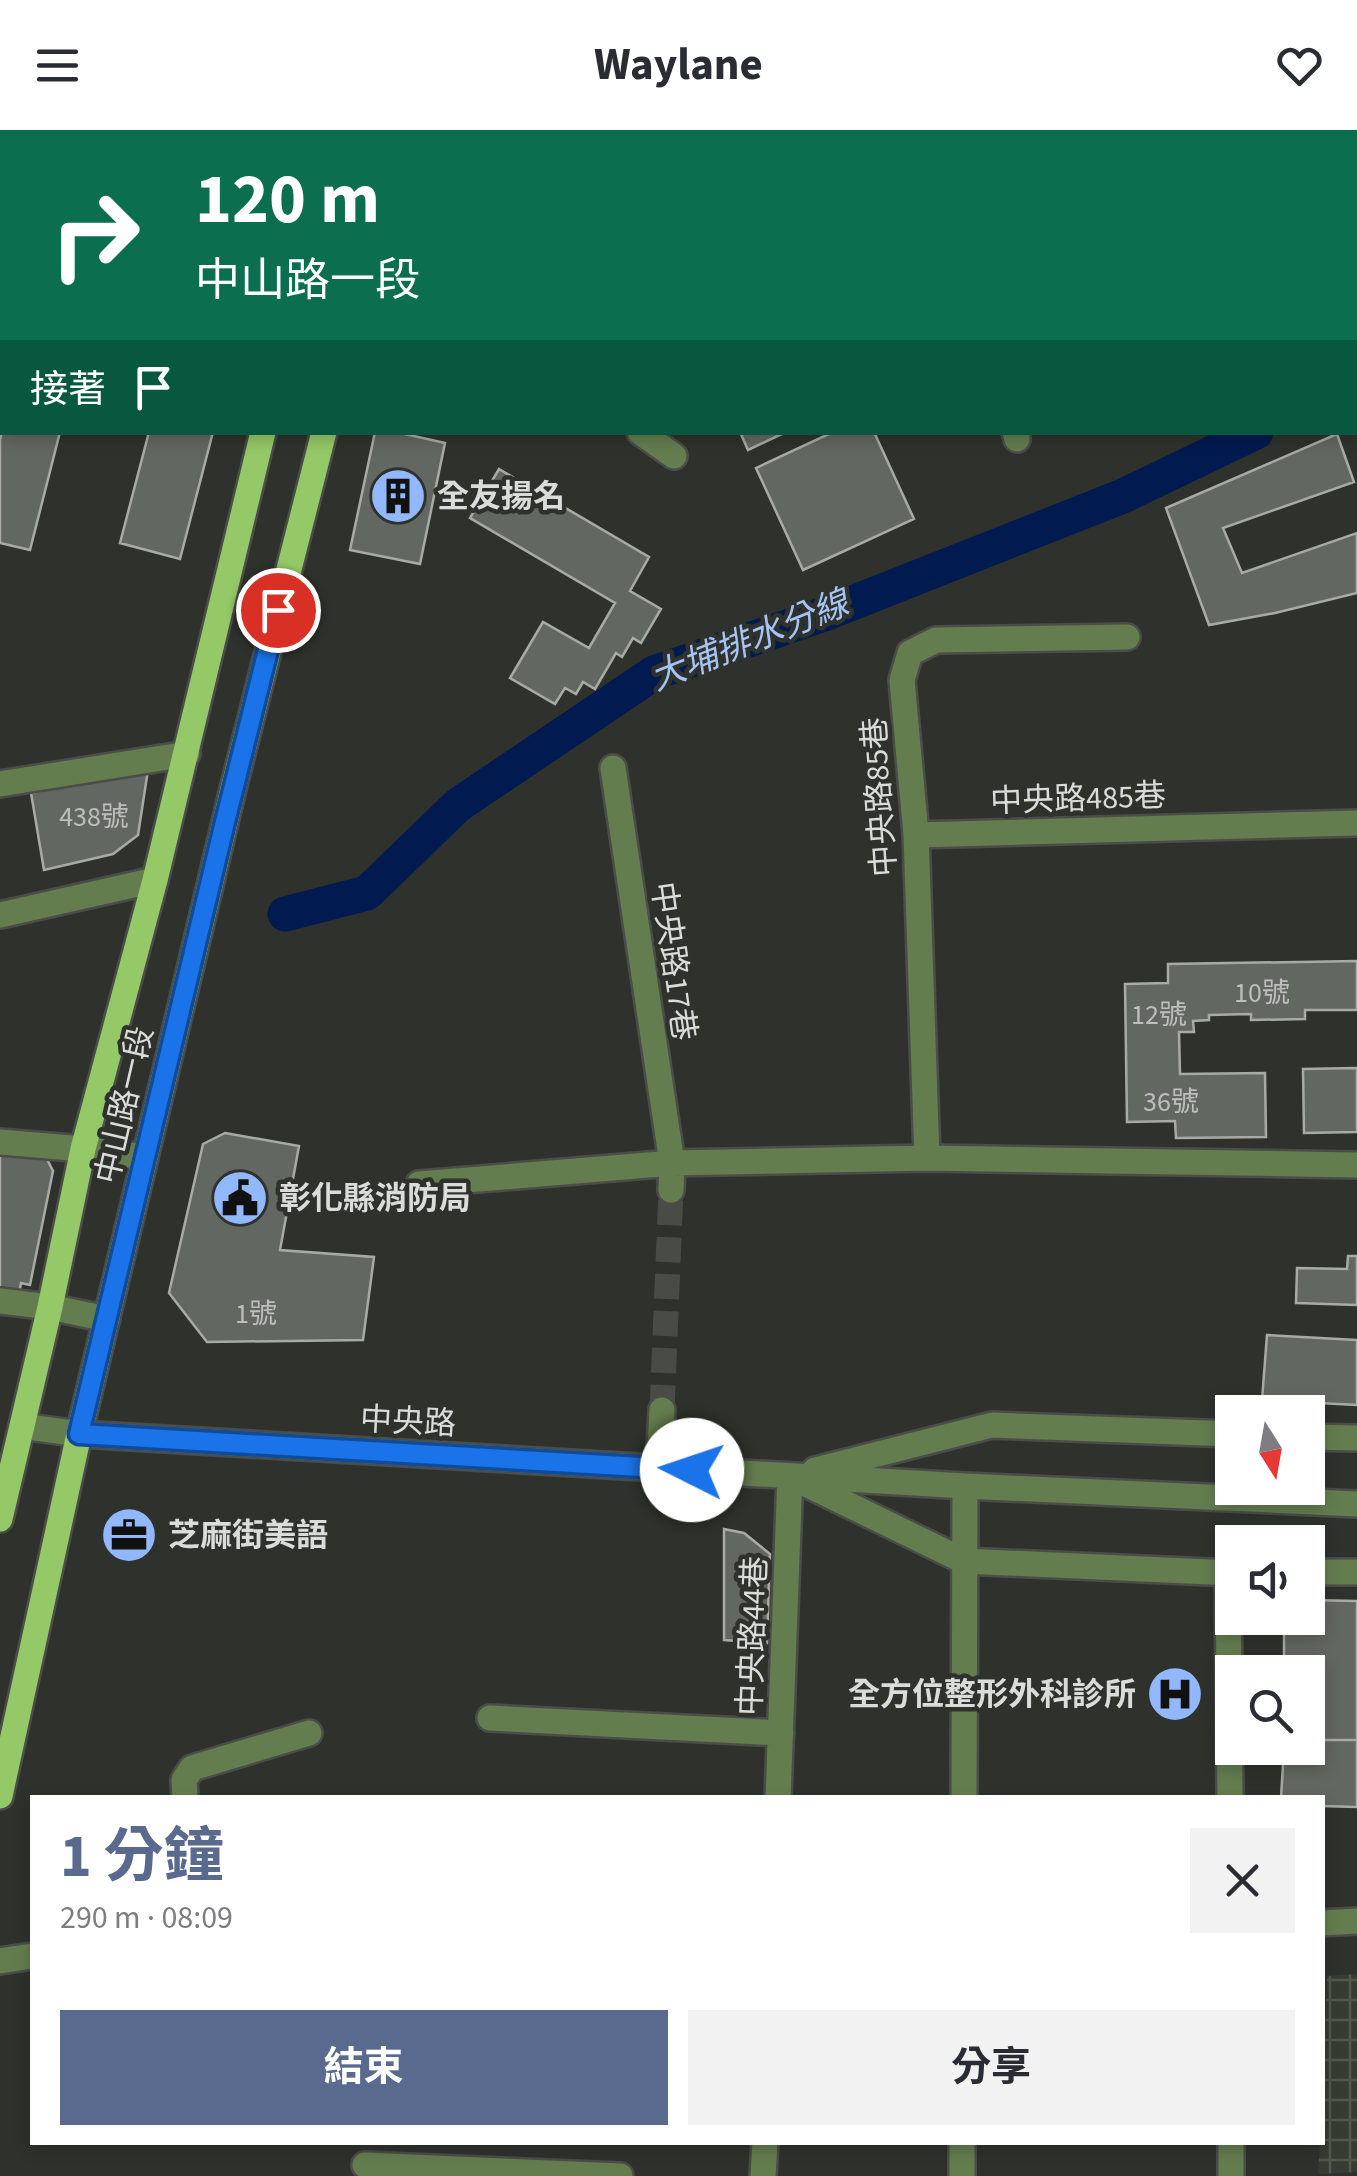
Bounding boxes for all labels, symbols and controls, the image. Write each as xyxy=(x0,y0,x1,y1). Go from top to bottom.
text: Waylane xyxy=(594,33,763,97)
icon: menu xyxy=(30,38,85,93)
icon: heart xyxy=(1272,38,1327,93)
text: 120 m xyxy=(195,150,380,250)
icon: right xyxy=(30,170,160,300)
text: 中山路一段 xyxy=(195,249,420,313)
icon: arrive xyxy=(126,360,181,415)
text: 接著 xyxy=(30,363,106,417)
building icon: 全友揚名 xyxy=(368,466,428,526)
place label: 全友揚名 xyxy=(437,474,565,520)
pin xyxy=(236,568,321,653)
water label: 大埔排水分線 xyxy=(643,577,860,703)
icon: arrive xyxy=(251,583,306,638)
street label: 中央路85巷 xyxy=(851,716,909,878)
street label: 中央路485巷 xyxy=(989,773,1167,825)
house number: 438號 xyxy=(59,797,129,837)
street label: 中央路17巷 xyxy=(639,879,707,1043)
house number: 10號 xyxy=(1234,973,1290,1013)
house number: 12號 xyxy=(1131,995,1187,1035)
street label: 中山路一段 xyxy=(85,1022,165,1188)
house number: 36號 xyxy=(1143,1082,1199,1122)
public building icon: 彰化縣消防局 xyxy=(210,1168,270,1228)
place label: 彰化縣消防局 xyxy=(279,1176,471,1222)
house number: 1號 xyxy=(235,1294,277,1334)
north arrow xyxy=(1215,1395,1325,1505)
map controls xyxy=(1215,1395,1325,1765)
street label: 中央路 xyxy=(359,1397,457,1447)
position arrow xyxy=(640,1418,744,1522)
office icon: 芝麻街美語 xyxy=(99,1505,159,1565)
place label: 芝麻街美語 xyxy=(168,1513,328,1559)
button: sound xyxy=(1215,1525,1325,1635)
street label: 中央路44巷 xyxy=(727,1555,779,1717)
button: search xyxy=(1215,1655,1325,1765)
hospital icon: 全方位整形外科診所 xyxy=(1145,1664,1205,1724)
place label: 全方位整形外科診所 xyxy=(848,1672,1136,1718)
text: 1 分鐘 xyxy=(60,1815,224,1900)
button: close xyxy=(1190,1828,1295,1933)
text: 290 m · 08:09 xyxy=(60,1895,233,1941)
button: 結束 xyxy=(60,2010,668,2125)
button: 分享 xyxy=(688,2010,1295,2125)

